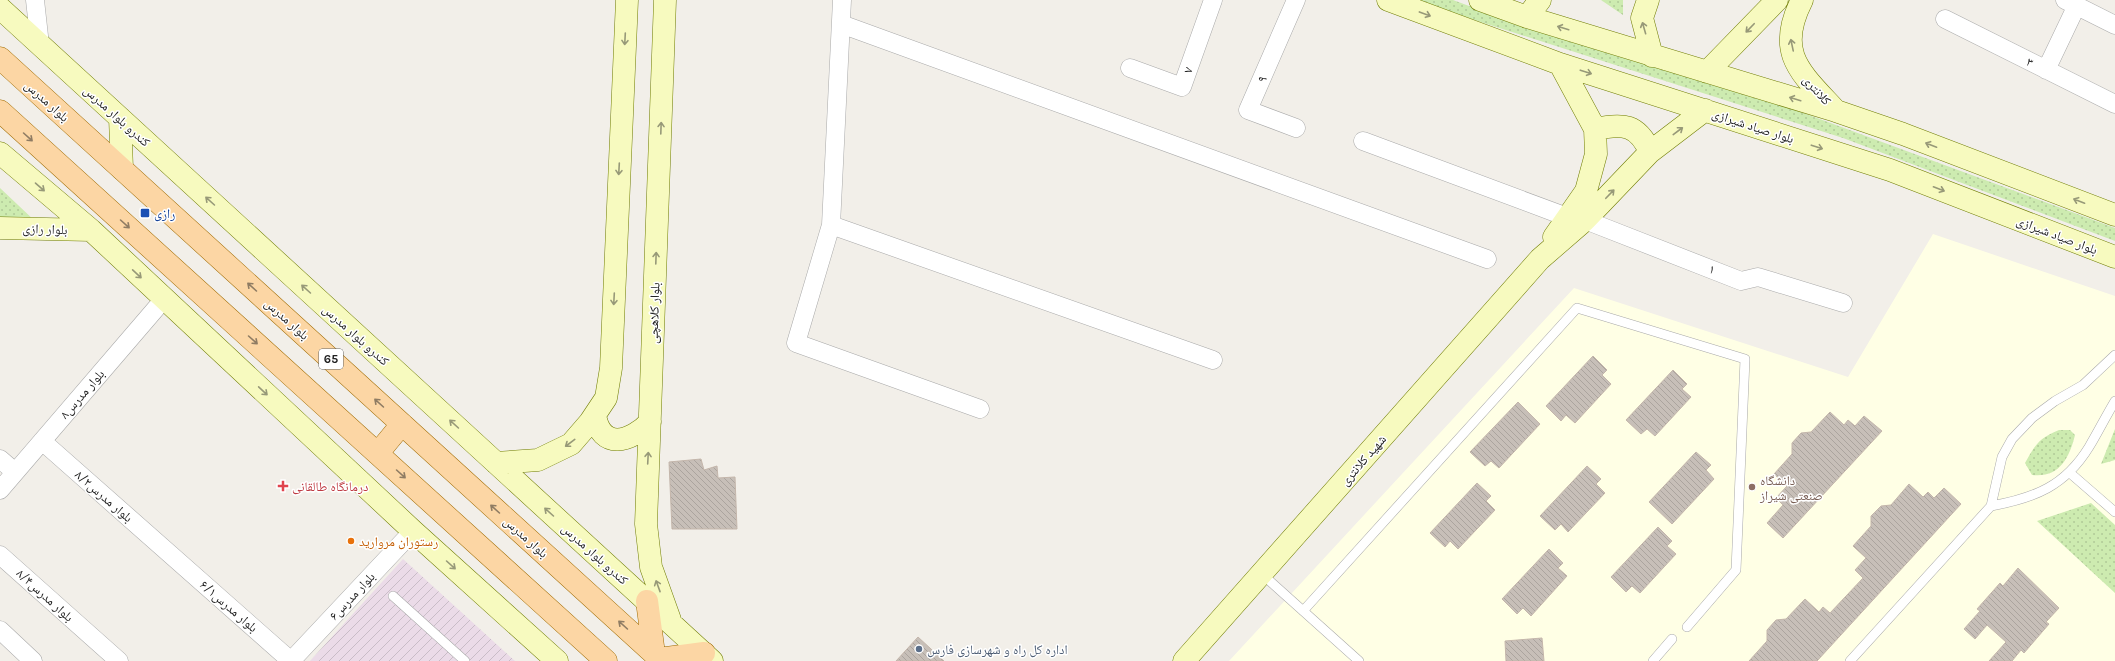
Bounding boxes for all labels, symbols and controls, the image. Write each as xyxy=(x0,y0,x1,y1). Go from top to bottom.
one-way arrow xyxy=(1418,10,1430,18)
one-way arrow xyxy=(1640,21,1648,34)
one-way arrow xyxy=(1745,23,1755,33)
one-way arrow xyxy=(1557,24,1570,31)
one-way arrow xyxy=(622,32,629,45)
one-way arrow xyxy=(1787,39,1795,52)
street label: ۳ xyxy=(2024,54,2036,70)
street label: ۷ xyxy=(1180,65,1196,75)
one-way arrow xyxy=(1580,69,1593,76)
street label: کلانتری xyxy=(1799,72,1835,109)
street label: ۹ xyxy=(1254,73,1270,85)
street label: بلوار مدرس xyxy=(21,77,72,125)
street label: کندرو بلوار مدرس xyxy=(80,82,154,151)
one-way arrow xyxy=(1789,94,1801,102)
street label: بلوار صیاد شیرازی xyxy=(1710,106,1796,147)
one-way arrow xyxy=(657,122,664,135)
one-way arrow xyxy=(1672,127,1683,136)
one-way arrow xyxy=(23,133,34,142)
one-way arrow xyxy=(1926,140,1938,148)
one-way arrow xyxy=(1810,143,1822,151)
one-way arrow xyxy=(616,162,623,175)
one-way arrow xyxy=(35,183,46,192)
one-way arrow xyxy=(1933,186,1945,194)
one-way arrow xyxy=(1605,189,1615,199)
one-way arrow xyxy=(205,196,215,206)
one-way arrow xyxy=(2073,197,2085,205)
place label: رازی xyxy=(154,206,175,222)
marker: رازی xyxy=(139,207,151,219)
street label: بلوار صیاد شیرازی xyxy=(2014,213,2100,258)
one-way arrow xyxy=(120,219,130,229)
street label: بلوار رازی xyxy=(22,221,68,238)
one-way arrow xyxy=(652,252,660,265)
street label: ۱ xyxy=(1707,261,1717,277)
one-way arrow xyxy=(132,269,142,279)
street label: بلوار کلاهچی xyxy=(645,282,664,344)
one-way arrow xyxy=(247,283,257,292)
one-way arrow xyxy=(301,284,311,294)
one-way arrow xyxy=(610,292,617,305)
street label: بلوار مدرس xyxy=(261,295,312,343)
street label: کندرو بلوار مدرس xyxy=(319,301,393,370)
one-way arrow xyxy=(248,335,258,344)
road number: 65 xyxy=(319,349,343,369)
street label: بلوار مدرس۸ xyxy=(57,366,108,422)
one-way arrow xyxy=(258,386,268,396)
one-way arrow xyxy=(374,399,384,408)
one-way arrow xyxy=(449,420,459,429)
street label: شهید کلانتری xyxy=(1337,432,1390,489)
one-way arrow xyxy=(564,439,575,447)
one-way arrow xyxy=(645,452,652,465)
street label: بلوار مدرس۸/۲ xyxy=(71,467,136,526)
one-way arrow xyxy=(396,469,406,479)
place label: دانشگاه صنعتی شیراز xyxy=(1759,473,1823,504)
place label: درمانگاه طالقانی xyxy=(292,479,368,495)
marker: درمانگاه طالقانی xyxy=(277,480,289,492)
marker: دانشگاه صنعتی شیراز xyxy=(1747,482,1757,492)
one-way arrow xyxy=(490,505,501,514)
one-way arrow xyxy=(545,508,555,517)
street label: بلوار مدرس xyxy=(500,513,551,561)
street label: کندرو بلوار مدرس xyxy=(558,520,632,589)
place label: رستوران مروارید xyxy=(359,534,438,550)
marker: رستوران مروارید xyxy=(346,536,356,546)
one-way arrow xyxy=(445,560,455,569)
street label: بلوار مدرس۸/۴ xyxy=(13,565,77,625)
street label: بلوار مدرس۶ xyxy=(326,569,379,624)
street label: بلوار مدرس۶/۱ xyxy=(196,577,261,636)
one-way arrow xyxy=(654,580,661,593)
one-way arrow xyxy=(618,621,628,630)
place label: اداره کل راه و شهرسازی فارس xyxy=(927,642,1068,658)
marker: اداره کل راه و شهرسازی فارس xyxy=(914,644,924,654)

